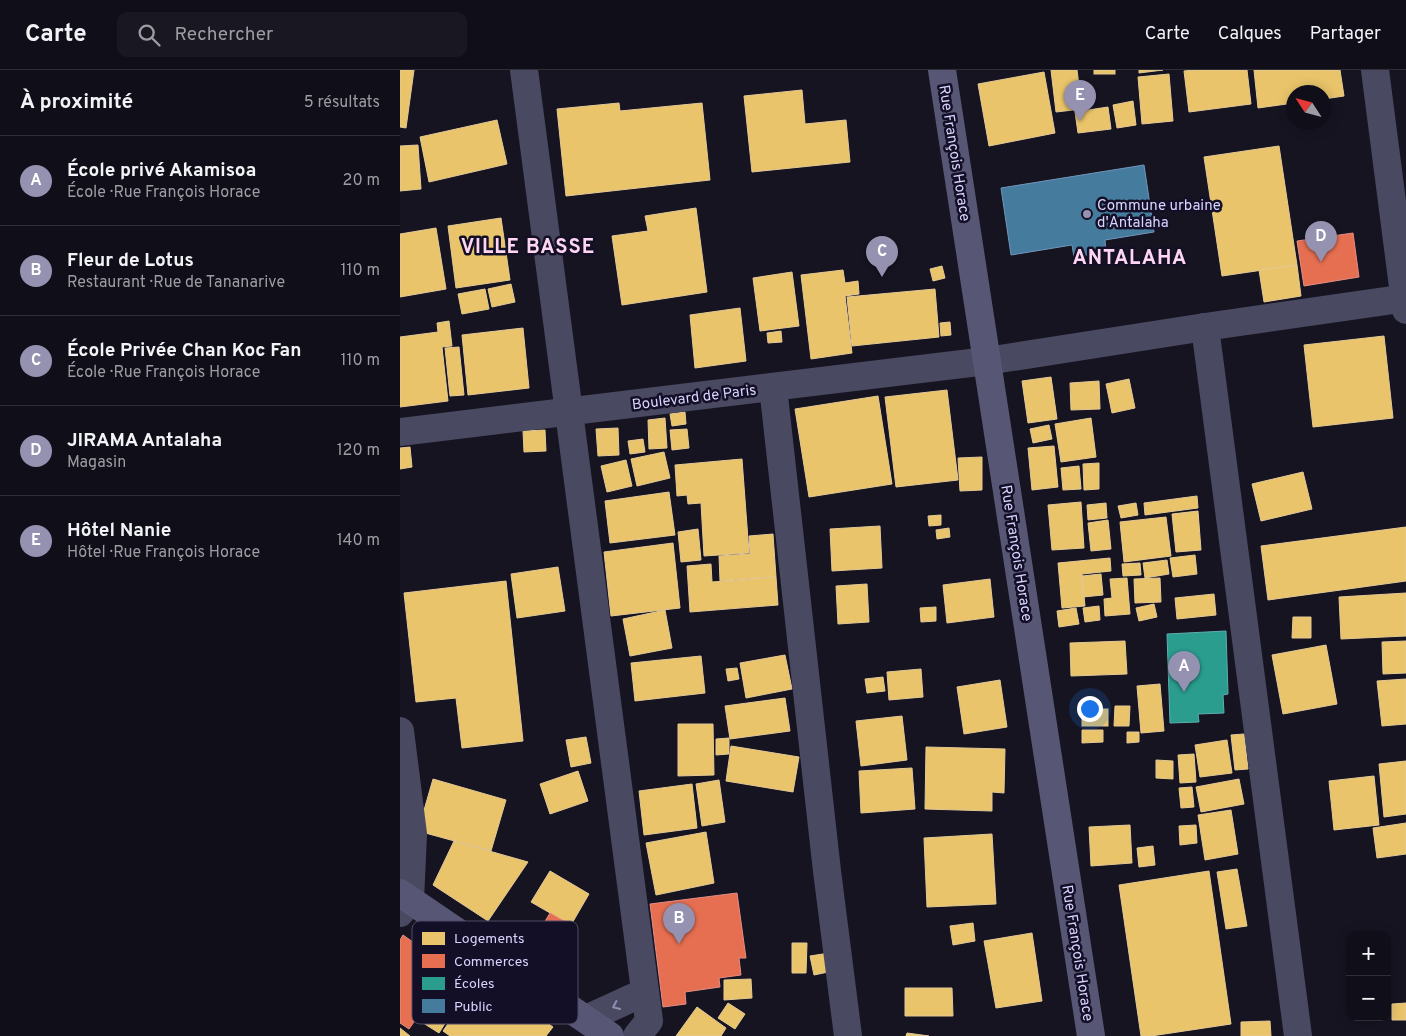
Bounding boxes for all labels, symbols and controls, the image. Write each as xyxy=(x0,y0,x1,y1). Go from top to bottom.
search box xyxy=(117,12,467,57)
text: Carte xyxy=(25,20,87,50)
icon: search xyxy=(135,21,163,49)
text: Rechercher xyxy=(175,23,273,47)
text: Carte xyxy=(1145,23,1190,46)
text: Calques xyxy=(1218,23,1282,46)
text: Partager xyxy=(1310,23,1381,46)
pin: E xyxy=(1064,80,1096,121)
street label: Rue François Horace xyxy=(933,84,974,223)
north arrow xyxy=(1286,85,1331,130)
text: À proximité xyxy=(20,89,133,116)
text: 5 résultats xyxy=(304,93,380,113)
text: École privé Akamisoa xyxy=(67,159,256,183)
text: A xyxy=(30,171,42,191)
text: 20 m xyxy=(343,171,380,191)
text: École · Rue François Horace xyxy=(67,183,260,203)
place label: Commune urbaine d'Antalaha xyxy=(1097,197,1221,233)
marker: Commune urbaine d'Antalaha xyxy=(1081,208,1093,220)
pin: D xyxy=(1305,221,1337,262)
district label: VILLE BASSE xyxy=(461,235,595,261)
pin: C xyxy=(866,236,898,277)
district label: ANTALAHA xyxy=(1073,246,1187,272)
text: Fleur de Lotus xyxy=(67,249,194,273)
text: B xyxy=(30,261,42,281)
text: 110 m xyxy=(340,261,380,281)
text: Restaurant · Rue de Tananarive xyxy=(67,273,285,293)
text: École Privée Chan Koc Fan xyxy=(67,339,302,363)
text: C xyxy=(31,351,41,371)
text: 110 m xyxy=(340,351,380,371)
text: École · Rue François Horace xyxy=(67,363,260,383)
street label: Boulevard de Paris xyxy=(631,381,757,416)
text: JIRAMA Antalaha xyxy=(67,429,222,453)
text: D xyxy=(30,441,42,461)
text: 120 m xyxy=(337,441,380,461)
text: Magasin xyxy=(67,453,126,473)
street label: Rue François Horace xyxy=(995,484,1036,623)
text: Hôtel Nanie xyxy=(67,519,171,543)
text: E xyxy=(31,531,41,551)
text: 140 m xyxy=(337,531,380,551)
text: Hôtel · Rue François Horace xyxy=(67,543,260,563)
pin: A xyxy=(1168,651,1200,692)
your location xyxy=(1077,696,1103,722)
street label: Rue François Horace xyxy=(1056,884,1097,1023)
pin: B xyxy=(663,903,695,944)
legend xyxy=(412,921,578,1024)
text: Logements xyxy=(454,931,525,948)
map controls xyxy=(1346,931,1391,1021)
button: + xyxy=(1346,931,1391,976)
text: Commerces xyxy=(454,954,529,971)
text: Écoles xyxy=(454,975,494,993)
button: − xyxy=(1346,976,1391,1021)
text: Public xyxy=(454,999,493,1016)
one-way arrow xyxy=(612,999,621,1009)

